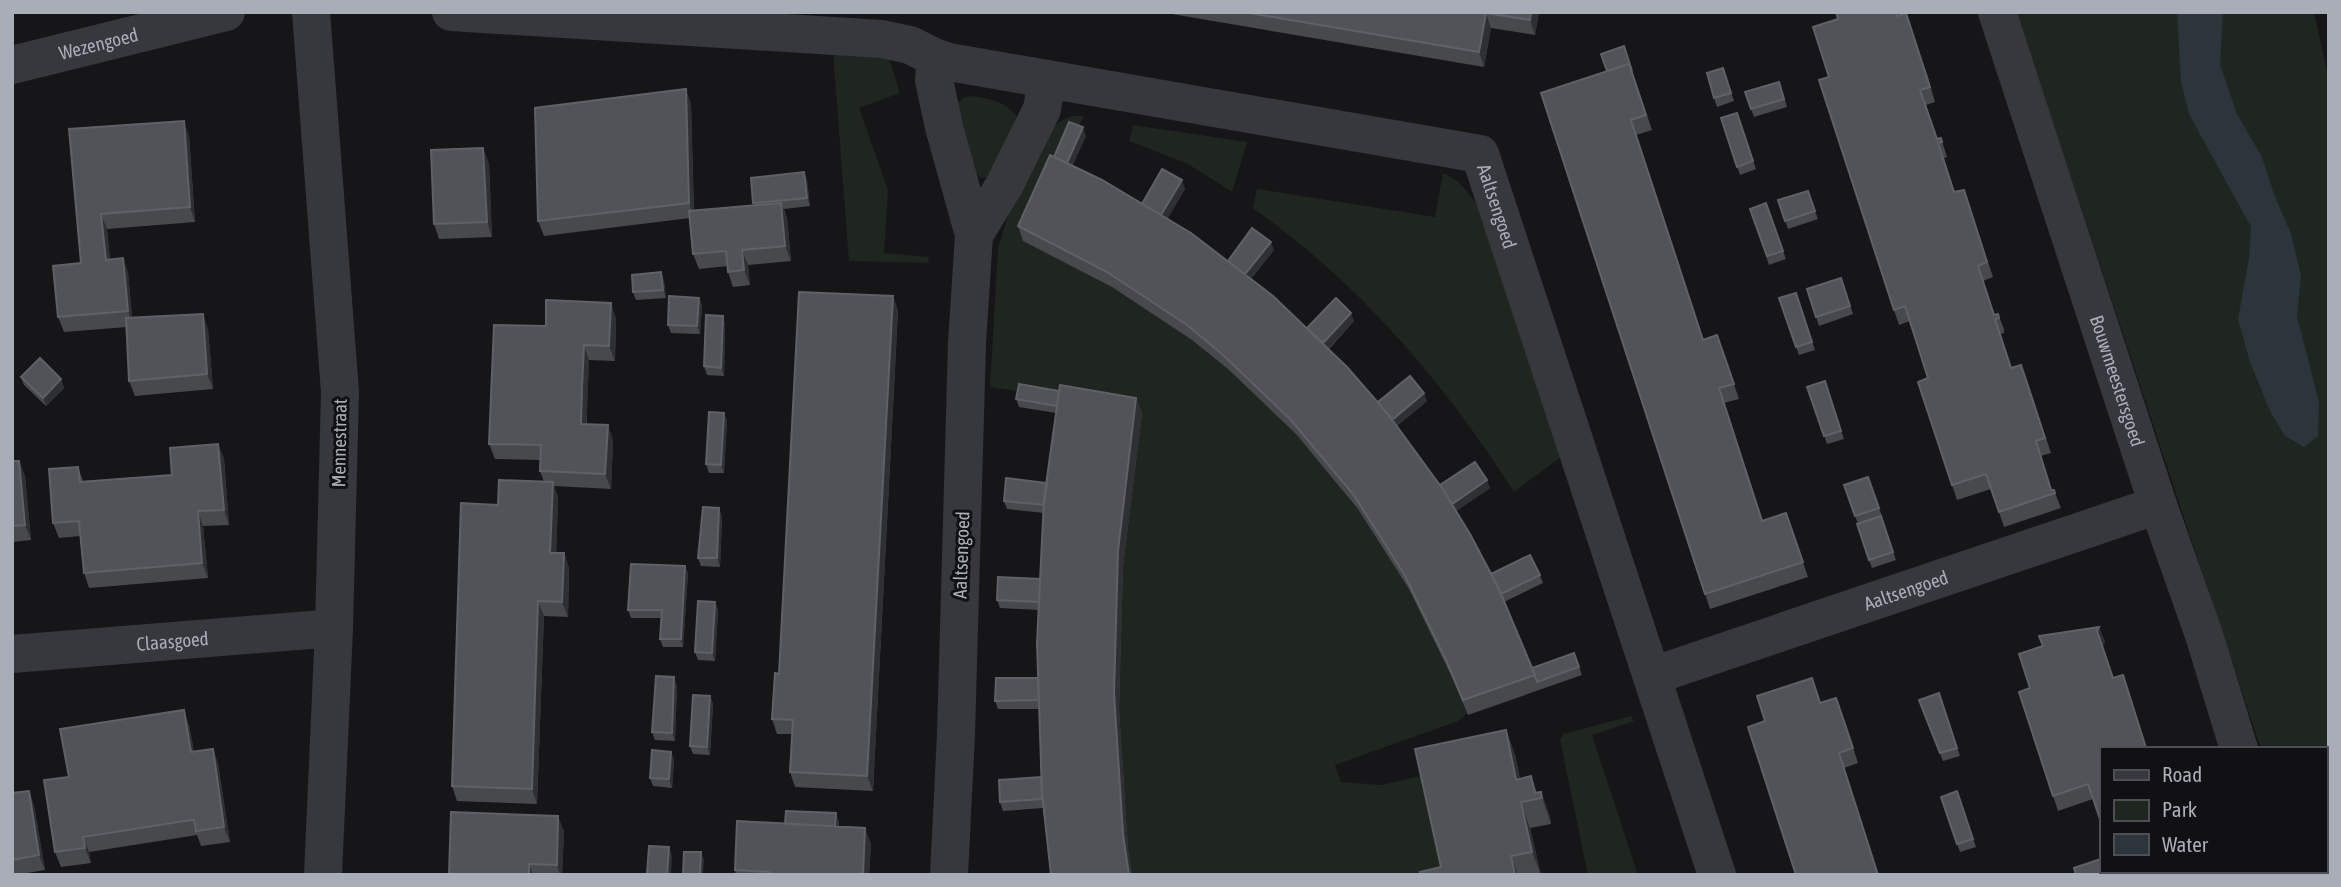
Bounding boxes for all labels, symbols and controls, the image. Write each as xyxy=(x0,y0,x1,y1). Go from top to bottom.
street label: Wezengoed xyxy=(57,23,140,64)
street label: Aaltsengoed xyxy=(1473,161,1521,251)
street label: Bouwmeestersgoed xyxy=(2086,312,2149,449)
street label: Mennestraat xyxy=(327,398,351,488)
street label: Aaltsengoed xyxy=(948,511,974,599)
street label: Aaltsengoed xyxy=(1861,566,1951,615)
street label: Claasgoed xyxy=(136,627,209,655)
legend xyxy=(2100,747,2327,873)
text: Road xyxy=(2162,762,2202,786)
text: Park xyxy=(2162,797,2197,821)
text: Water xyxy=(2162,832,2209,856)

